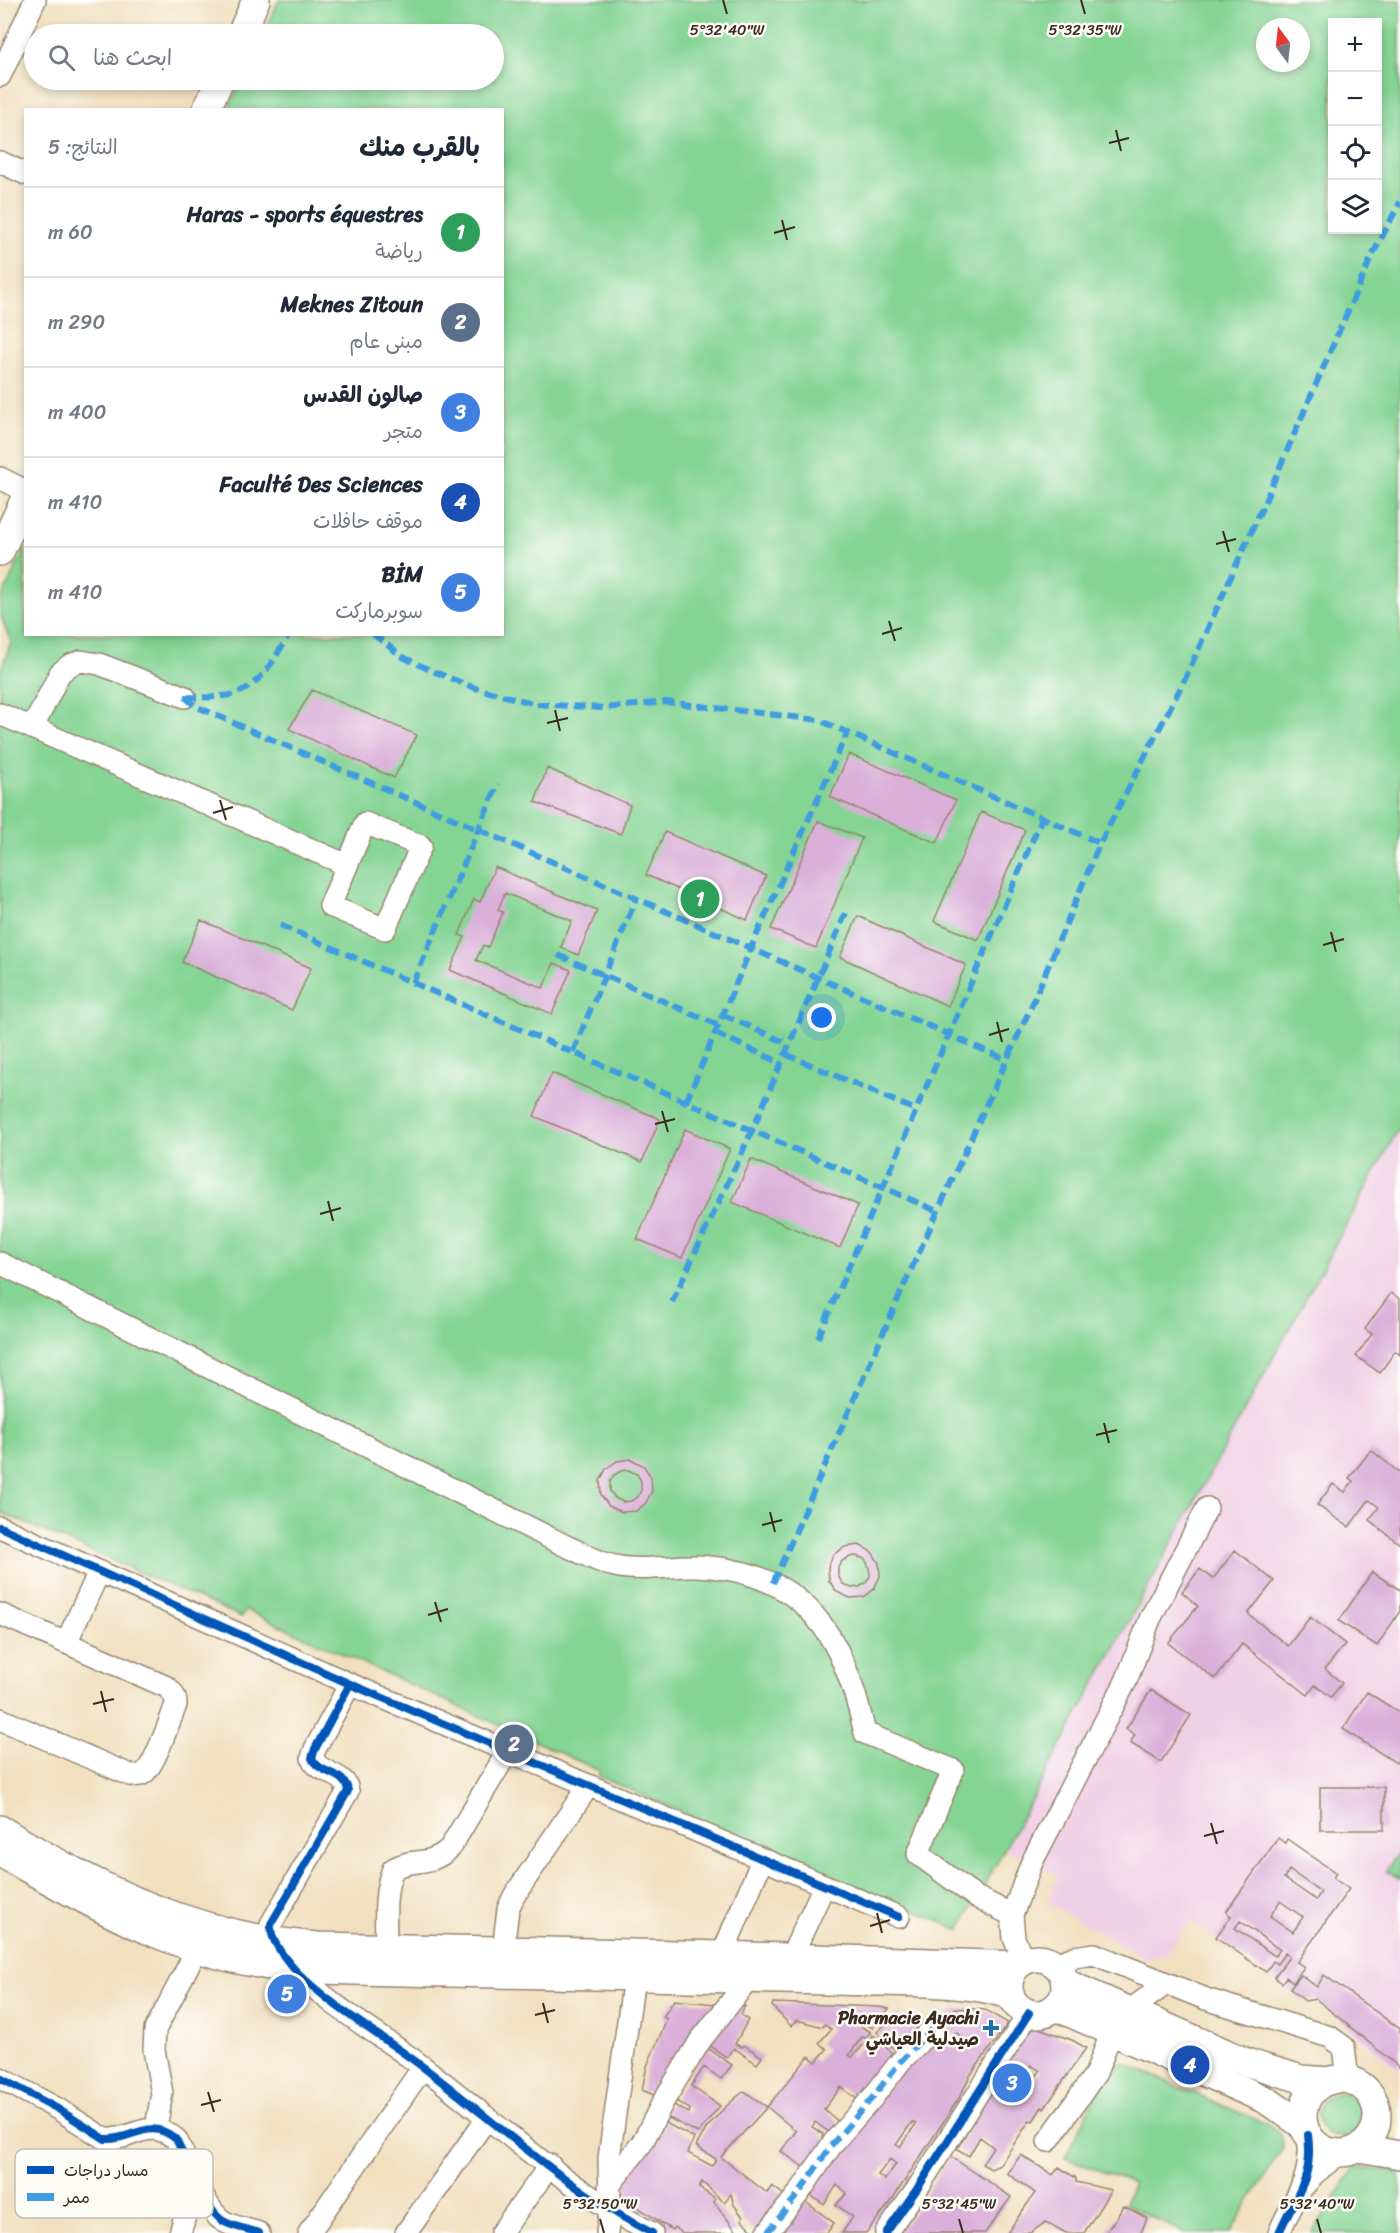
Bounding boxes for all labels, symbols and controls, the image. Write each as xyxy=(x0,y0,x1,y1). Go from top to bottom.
text: 5°32'40"W xyxy=(690,17,765,43)
text: 5°32'35"W xyxy=(1048,17,1122,43)
north arrow xyxy=(1256,18,1310,72)
map controls xyxy=(1328,18,1382,234)
button: + xyxy=(1328,18,1382,72)
search box xyxy=(24,24,504,90)
text: ابحث هنا xyxy=(93,38,172,77)
icon: search xyxy=(45,41,78,74)
button: − xyxy=(1328,72,1382,126)
text: بالقرب منك xyxy=(359,124,480,170)
button: locate xyxy=(1328,126,1382,180)
text: النتائج: 5 xyxy=(48,130,118,165)
button: layers xyxy=(1328,180,1382,234)
text: Haras - sports équestres xyxy=(187,195,423,234)
text: 60 m xyxy=(48,215,93,250)
text: 1 xyxy=(456,215,465,250)
text: رياضة xyxy=(375,234,423,269)
text: Meknes Zitoun xyxy=(281,285,423,324)
text: 290 m xyxy=(48,305,105,340)
text: 2 xyxy=(455,305,466,340)
text: مبنى عام xyxy=(349,324,423,359)
text: صالون القدس xyxy=(303,375,423,414)
text: 400 m xyxy=(48,395,106,430)
text: 3 xyxy=(455,395,466,430)
text: متجر xyxy=(384,414,423,449)
text: Faculté Des Sciences xyxy=(220,465,423,504)
text: 410 m xyxy=(48,485,102,520)
text: 4 xyxy=(454,485,467,520)
text: موقف حافلات xyxy=(313,504,423,539)
text: BİM xyxy=(382,555,423,594)
text: 410 m xyxy=(48,575,102,610)
text: 5 xyxy=(454,575,467,610)
text: سوبرماركت xyxy=(335,594,423,629)
pin: 1 xyxy=(680,876,720,922)
your location xyxy=(807,1003,836,1032)
pin: 2 xyxy=(494,1722,534,1766)
pin: 5 xyxy=(268,1972,306,2016)
place label: Pharmacie Ayachi صيدلية العياشي xyxy=(838,2002,980,2055)
marker: Pharmacie Ayachi صيدلية العياشي xyxy=(984,2021,998,2035)
pin: 4 xyxy=(1170,2042,1210,2088)
pin: 3 xyxy=(992,2060,1032,2106)
legend xyxy=(15,2149,213,2218)
text: مسار دراجات xyxy=(64,2156,149,2185)
text: ممر xyxy=(62,2183,90,2212)
text: 5°32'50"W xyxy=(563,2191,638,2217)
text: 5°32'45"W xyxy=(922,2191,997,2217)
text: 5°32'40"W xyxy=(1280,2191,1355,2217)

